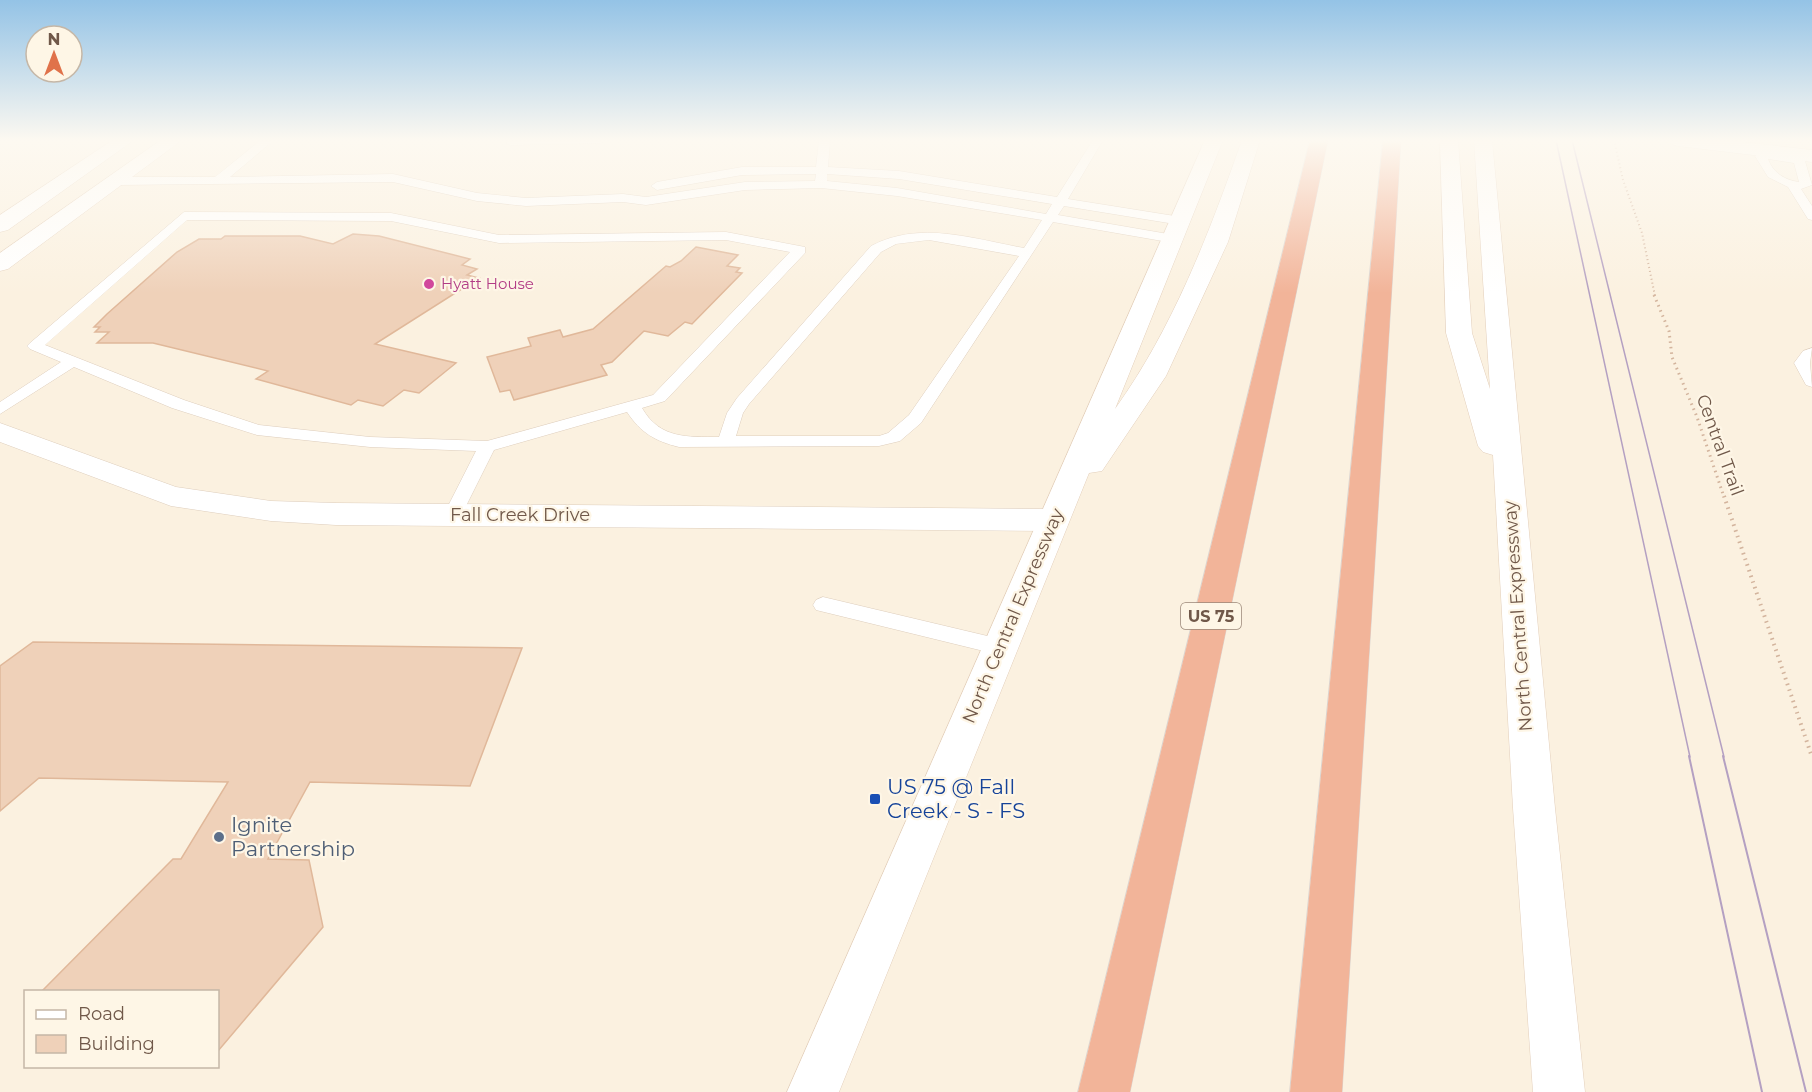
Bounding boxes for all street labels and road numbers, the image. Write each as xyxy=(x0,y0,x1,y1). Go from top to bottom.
street label: Central Trail xyxy=(1691,391,1749,499)
street label: North Central Expressway xyxy=(1499,500,1537,732)
street label: Fall Creek Drive xyxy=(450,504,590,526)
street label: North Central Expressway xyxy=(958,505,1068,727)
road number: US 75 xyxy=(1181,603,1241,629)

